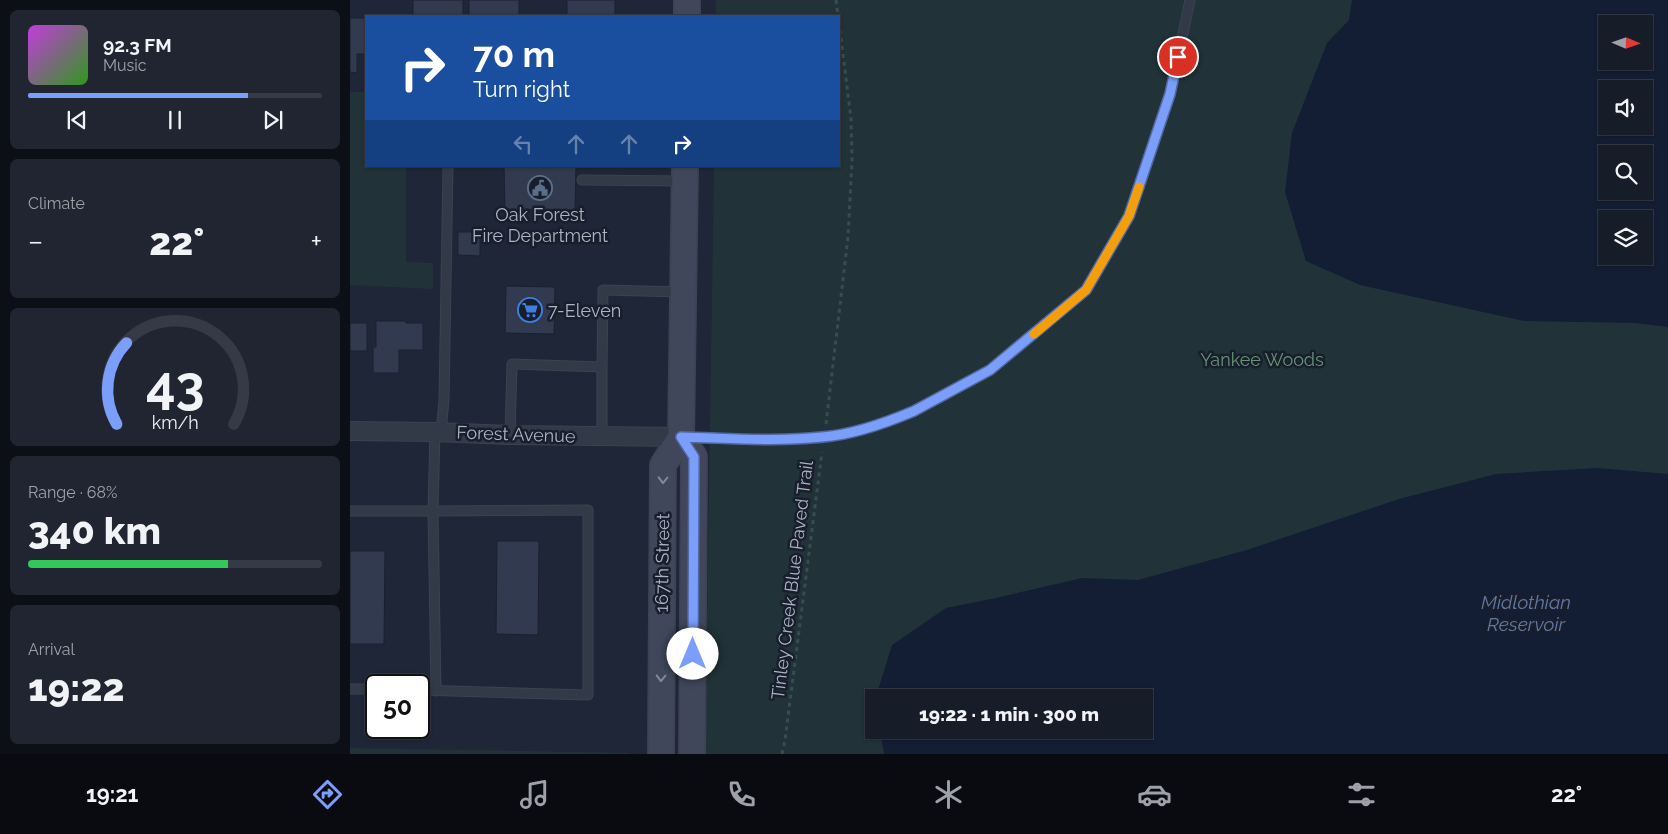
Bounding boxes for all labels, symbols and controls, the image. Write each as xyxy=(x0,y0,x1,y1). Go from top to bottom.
north arrow xyxy=(1598,15,1652,70)
map controls xyxy=(1598,15,1653,265)
text: 92.3 FM xyxy=(103,34,172,56)
text: 70 m xyxy=(473,34,555,75)
icon: right xyxy=(390,35,455,100)
pin xyxy=(1157,36,1199,78)
icon: arrive xyxy=(1164,43,1192,71)
text: Music xyxy=(103,56,147,75)
text: Turn right xyxy=(473,76,570,102)
button: sound xyxy=(1598,80,1653,135)
icon: previous xyxy=(63,106,91,134)
icon: pause xyxy=(161,106,189,134)
icon: next xyxy=(259,106,287,134)
icon: left xyxy=(509,130,537,158)
icon: ahead xyxy=(562,130,590,158)
icon: ahead xyxy=(615,130,643,158)
icon: right xyxy=(668,130,696,158)
button: search xyxy=(1598,145,1653,200)
public building icon: Oak Forest Fire Department xyxy=(527,175,553,201)
text: Climate xyxy=(28,194,85,213)
place label: Oak Forest Fire Department xyxy=(472,204,608,246)
button: layers xyxy=(1598,210,1653,265)
text: 22° xyxy=(149,219,204,264)
text: − xyxy=(28,225,43,258)
text: + xyxy=(310,225,322,258)
supermarket icon: 7-Eleven xyxy=(517,297,543,323)
place label: 7-Eleven xyxy=(548,300,621,321)
park label: Yankee Woods xyxy=(1200,349,1324,370)
text: 43 xyxy=(146,354,204,415)
text: km/h xyxy=(151,412,199,433)
street label: Forest Avenue xyxy=(456,421,576,447)
street label: Tinley Creek Blue Paved Trail xyxy=(767,459,817,701)
one-way arrow xyxy=(658,477,668,485)
text: Range · 68% xyxy=(28,483,117,502)
text: 340 km xyxy=(28,508,161,553)
street label: 167th Street xyxy=(651,513,673,613)
water label: Midlothian Reservoir xyxy=(1481,591,1571,635)
position arrow xyxy=(666,627,718,679)
text: Arrival xyxy=(28,640,75,659)
text: 19:22 xyxy=(28,665,125,710)
speed limit sign: 50 xyxy=(365,674,430,739)
one-way arrow xyxy=(656,674,666,682)
text: 19:22 · 1 min · 300 m xyxy=(919,703,1099,725)
icon: directions xyxy=(310,777,345,812)
icon: music xyxy=(517,777,552,812)
icon: phone xyxy=(724,777,759,812)
icon: climate xyxy=(931,777,966,812)
icon: car xyxy=(1137,777,1172,812)
icon: filters xyxy=(1344,777,1379,812)
text: 19:21 xyxy=(86,781,138,807)
text: 22° xyxy=(1551,781,1582,807)

